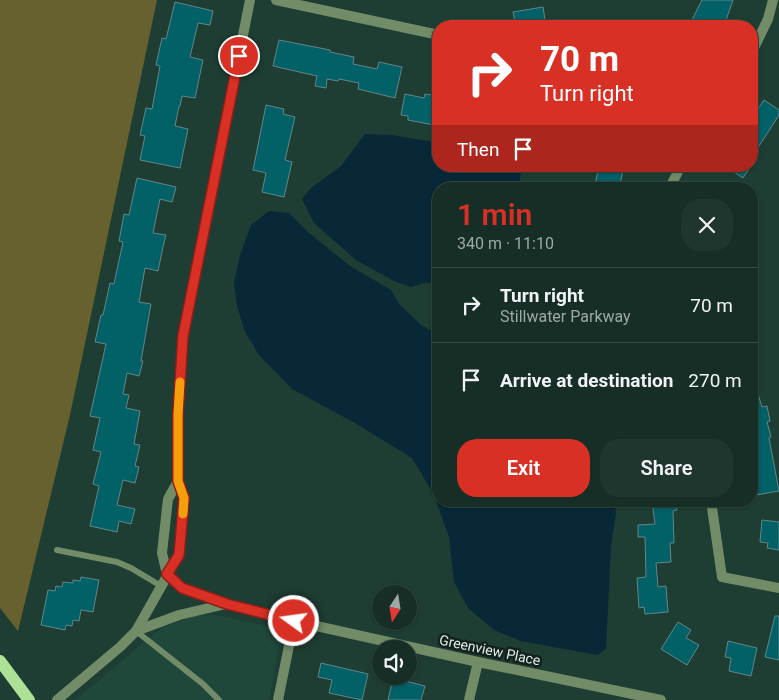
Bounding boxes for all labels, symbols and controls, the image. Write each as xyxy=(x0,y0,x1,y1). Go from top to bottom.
pin xyxy=(218,35,260,77)
text: 70 m xyxy=(540,39,619,80)
icon: right xyxy=(457,40,522,105)
icon: arrive xyxy=(225,42,253,70)
text: Turn right xyxy=(540,81,634,106)
icon: arrive xyxy=(509,135,537,163)
text: Then xyxy=(457,138,499,161)
text: 1 min xyxy=(457,197,532,232)
button: close xyxy=(681,199,733,251)
text: 340 m · 11:10 xyxy=(457,234,554,253)
text: Turn right xyxy=(500,284,584,307)
icon: right xyxy=(457,291,485,319)
text: 70 m xyxy=(690,294,733,317)
text: Stillwater Parkway xyxy=(500,307,631,326)
icon: arrive xyxy=(457,366,485,394)
text: Arrive at destination xyxy=(500,369,673,392)
text: 270 m xyxy=(688,369,742,392)
button: Exit xyxy=(457,439,590,497)
button: Share xyxy=(600,439,733,497)
north arrow xyxy=(372,585,418,630)
map controls xyxy=(372,585,417,685)
position arrow xyxy=(267,594,319,646)
street label: Greenview Place xyxy=(438,631,542,669)
button: sound xyxy=(372,640,417,685)

